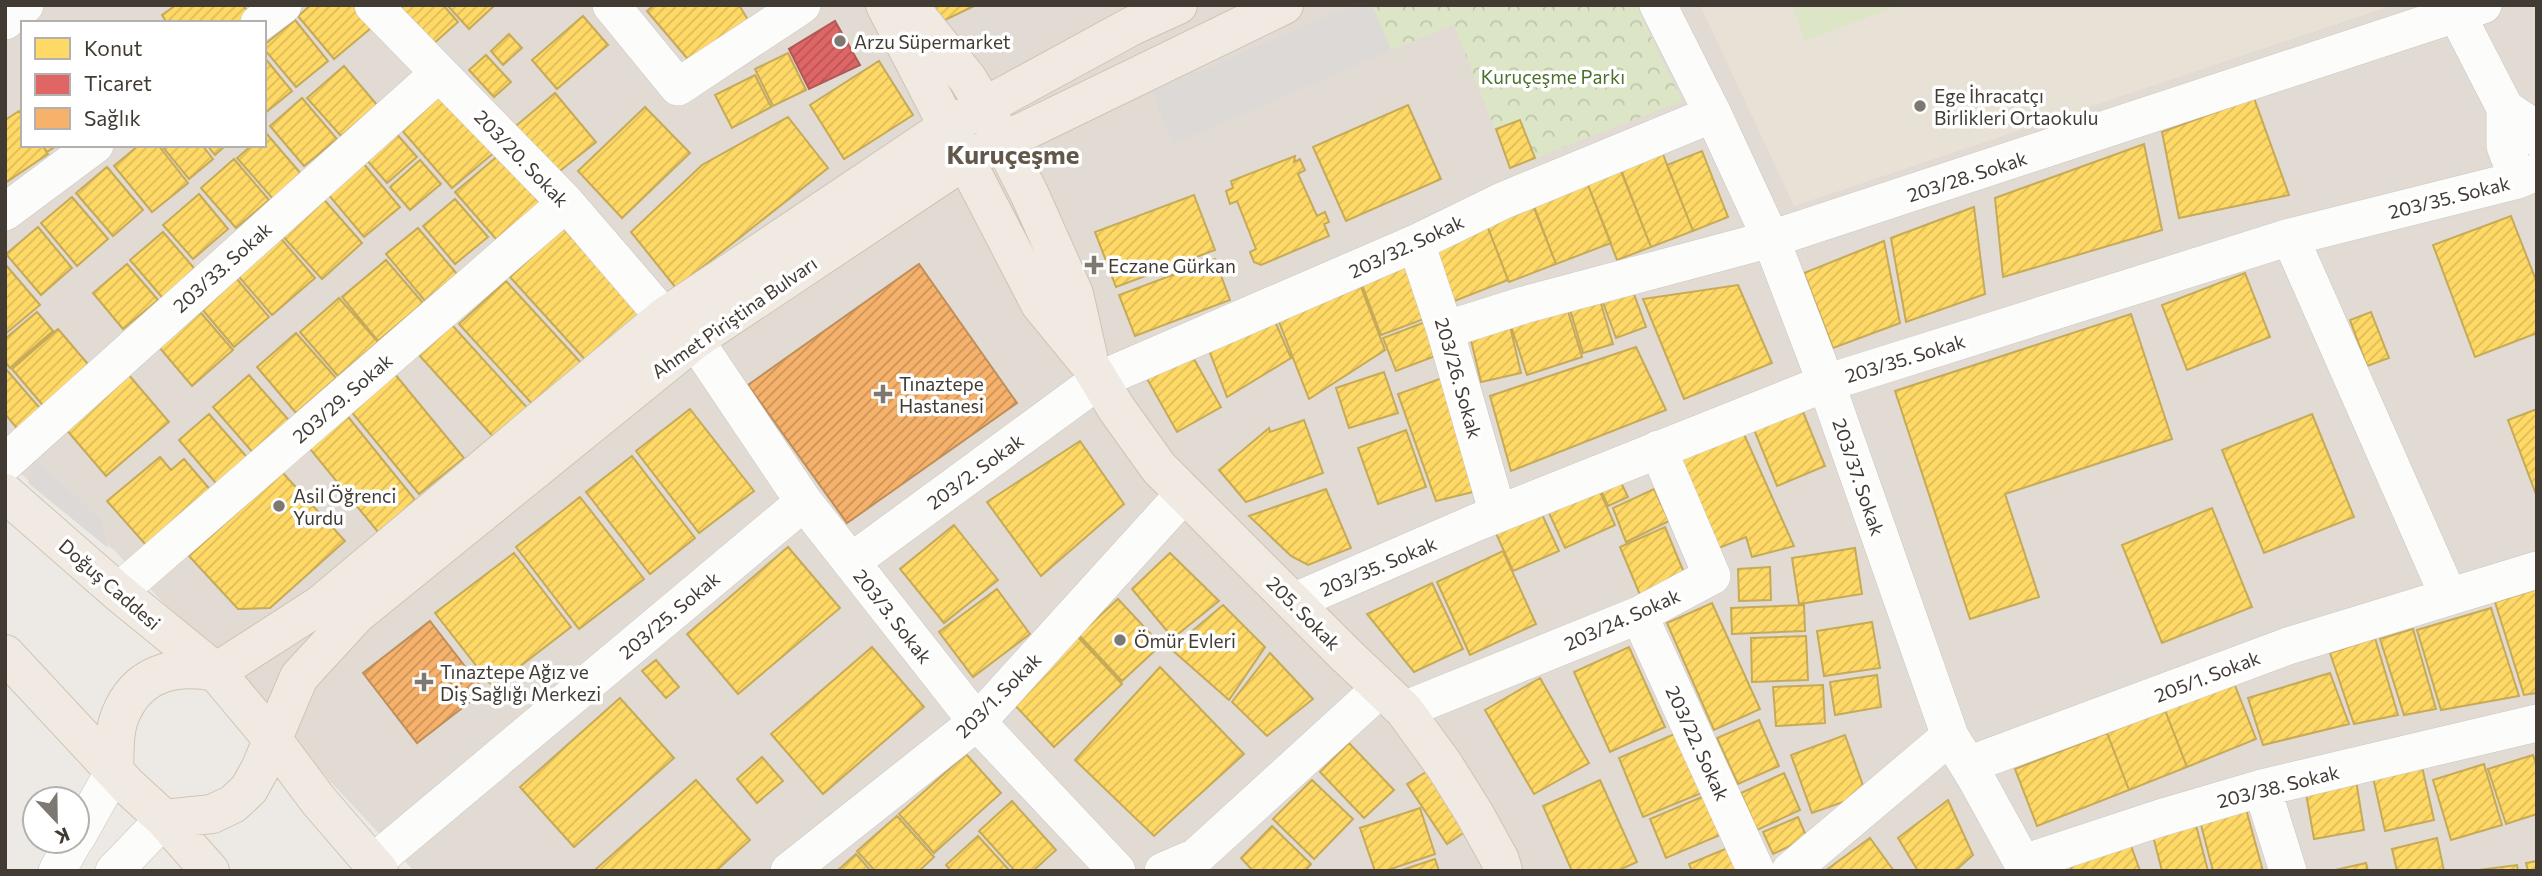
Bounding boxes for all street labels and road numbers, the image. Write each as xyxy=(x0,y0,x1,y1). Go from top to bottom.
street label: 203/20. Sokak xyxy=(470,105,574,211)
street label: 203/28. Sokak xyxy=(1904,146,2030,206)
street label: 203/35. Sokak xyxy=(2386,171,2512,223)
street label: 203/32. Sokak xyxy=(1345,209,1467,283)
street label: 203/33. Sokak xyxy=(168,217,276,317)
street label: Ahmet Piriştina Bulvarı xyxy=(647,251,821,383)
street label: 203/26. Sokak xyxy=(1431,315,1487,441)
street label: 203/35. Sokak xyxy=(1842,329,1968,387)
street label: 203/29. Sokak xyxy=(287,348,397,448)
street label: 203/37. Sokak xyxy=(1828,415,1890,539)
street label: 203/2. Sokak xyxy=(922,428,1028,514)
street label: 203/35. Sokak xyxy=(1316,531,1440,601)
street label: Doğuş Caddesi xyxy=(55,534,165,634)
street label: 203/3. Sokak xyxy=(849,564,937,668)
street label: 203/25. Sokak xyxy=(614,566,724,664)
street label: 205. Sokak xyxy=(1262,571,1346,655)
street label: 203/24. Sokak xyxy=(1561,583,1683,655)
street label: 205/1. Sokak xyxy=(2151,645,2263,707)
street label: 203/1. Sokak xyxy=(951,648,1045,742)
street label: 203/22. Sokak xyxy=(1661,682,1735,804)
street label: 203/38. Sokak xyxy=(2215,760,2341,812)

